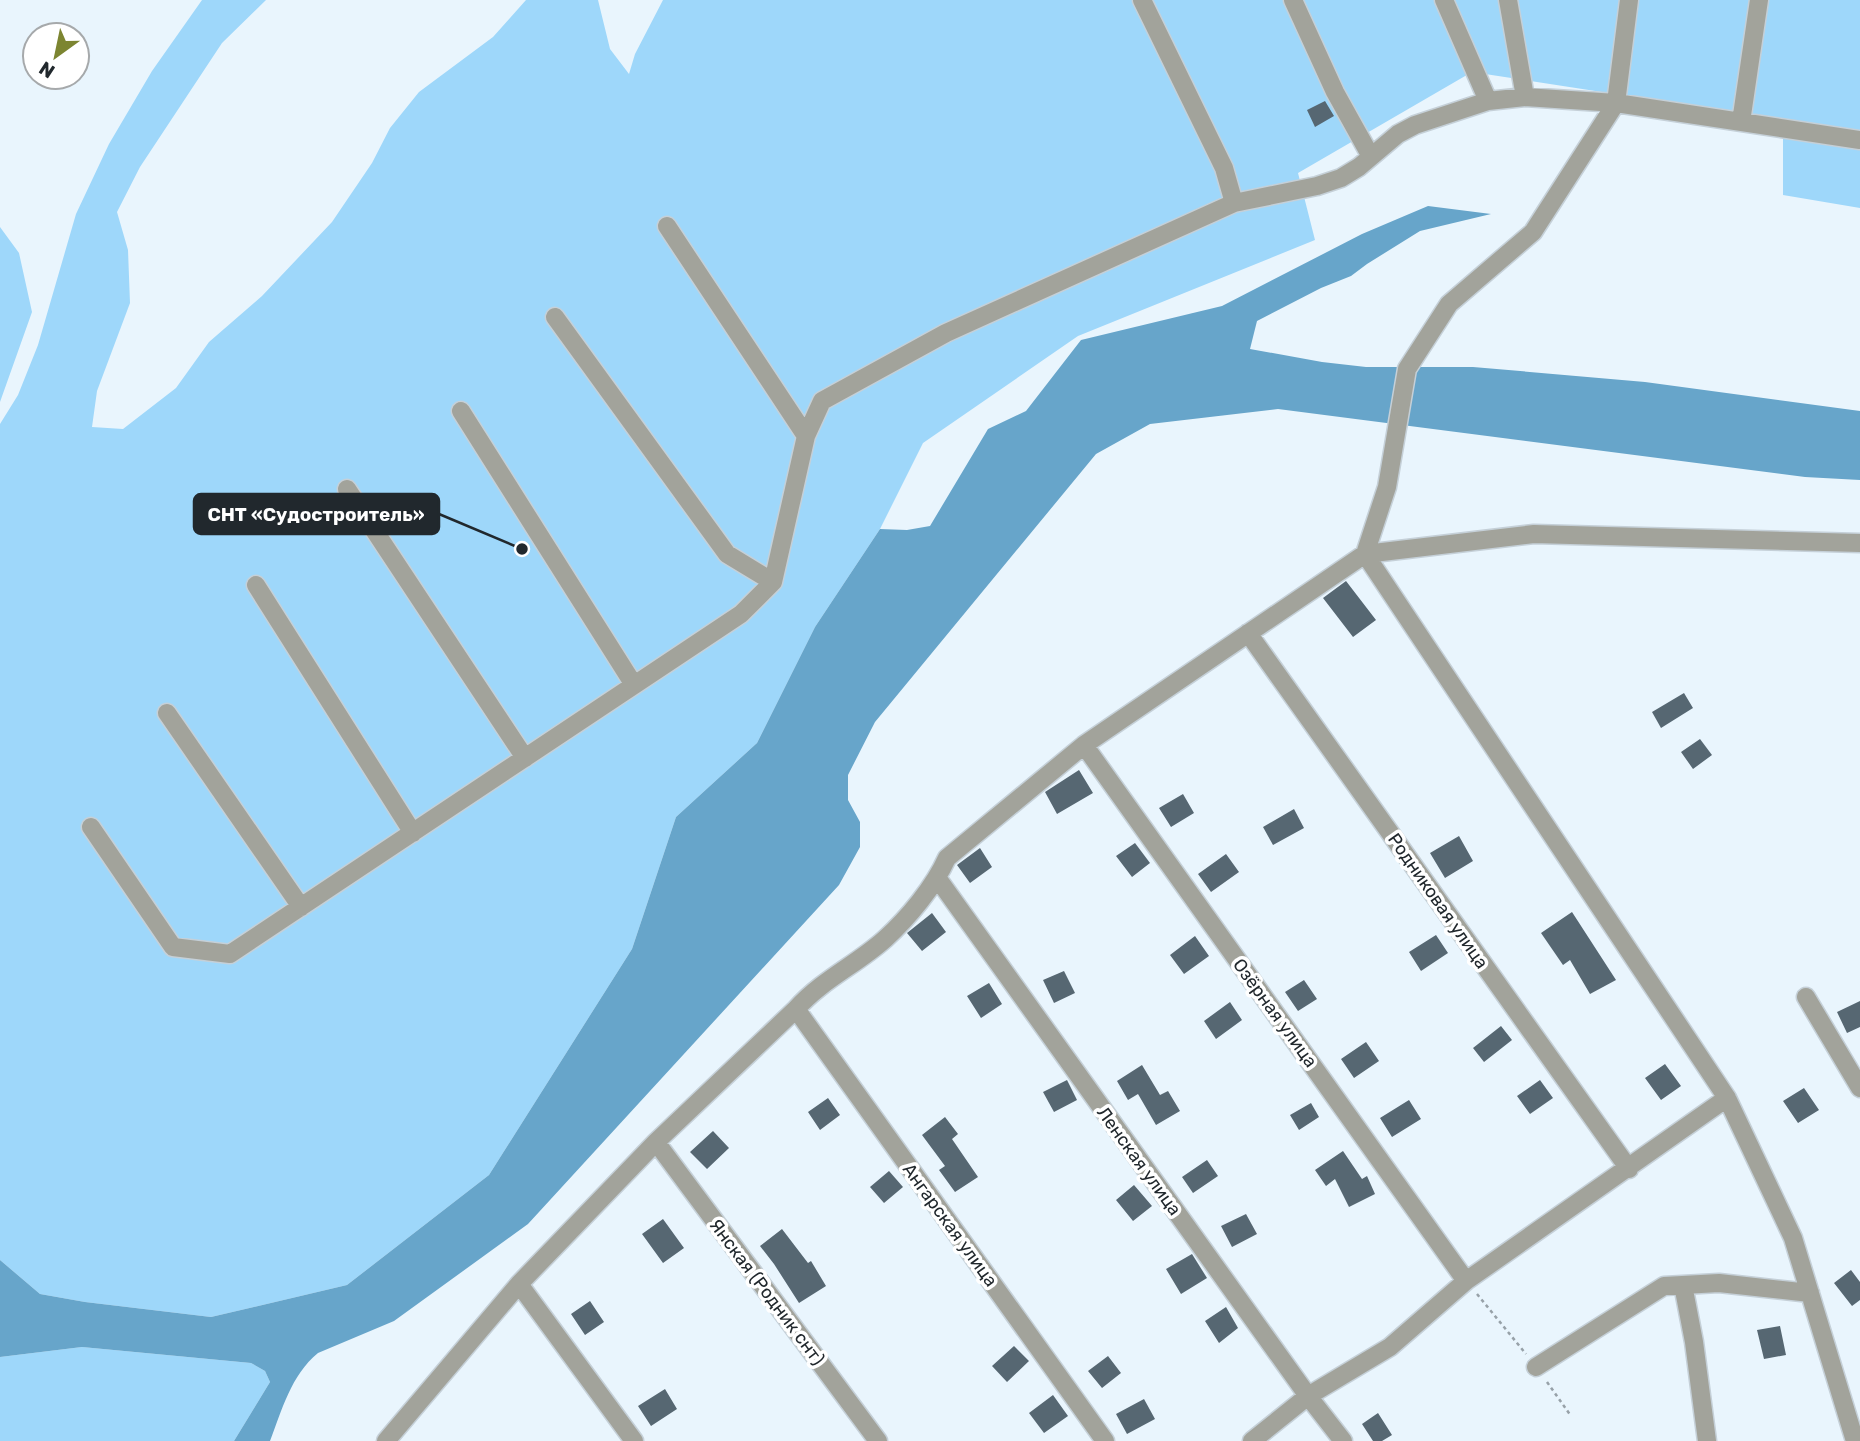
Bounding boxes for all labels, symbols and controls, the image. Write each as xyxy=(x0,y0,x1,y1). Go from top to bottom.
north arrow xyxy=(21,21,91,91)
text: N xyxy=(35,56,59,83)
callout: СНТ «Судостроитель» xyxy=(194,494,439,534)
text: СНТ «Судостроитель» xyxy=(207,503,425,526)
street label: Родниковая улица xyxy=(1383,829,1493,973)
street label: Озёрная улица xyxy=(1228,954,1322,1072)
street label: Ленская улица xyxy=(1092,1102,1186,1220)
street label: Ангарская улица xyxy=(898,1159,1002,1291)
street label: Янская (Родник снт) xyxy=(705,1215,829,1369)

